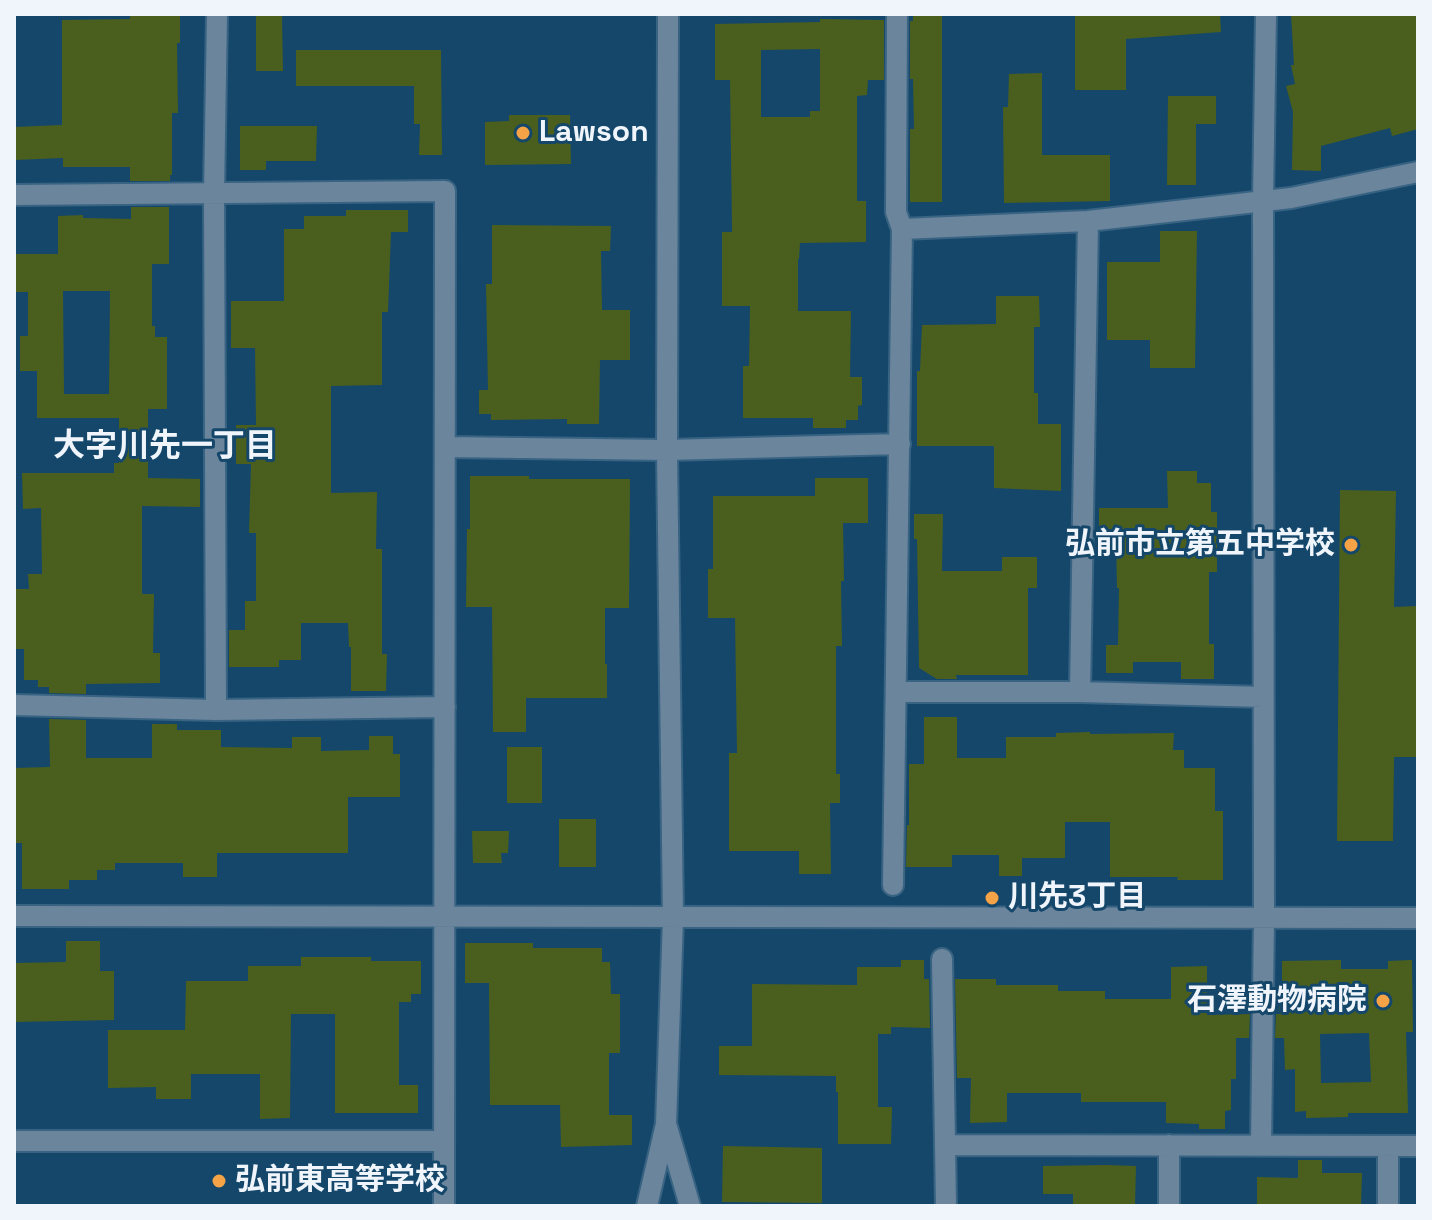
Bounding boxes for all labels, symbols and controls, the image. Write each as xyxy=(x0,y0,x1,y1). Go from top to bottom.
place label: Lawson xyxy=(539,115,649,151)
marker: Lawson xyxy=(514,124,532,142)
district label: 大字川先一丁目 xyxy=(53,428,277,466)
place label: 弘前市立第五中学校 xyxy=(1065,527,1335,563)
marker: 弘前市立第五中学校 xyxy=(1342,536,1360,554)
place label: 川先3丁目 xyxy=(1008,880,1146,916)
marker: 川先3丁目 xyxy=(983,889,1001,907)
place label: 石澤動物病院 xyxy=(1187,983,1367,1019)
marker: 石澤動物病院 xyxy=(1374,992,1392,1010)
place label: 弘前東高等学校 xyxy=(235,1163,445,1199)
marker: 弘前東高等学校 xyxy=(210,1172,228,1190)

